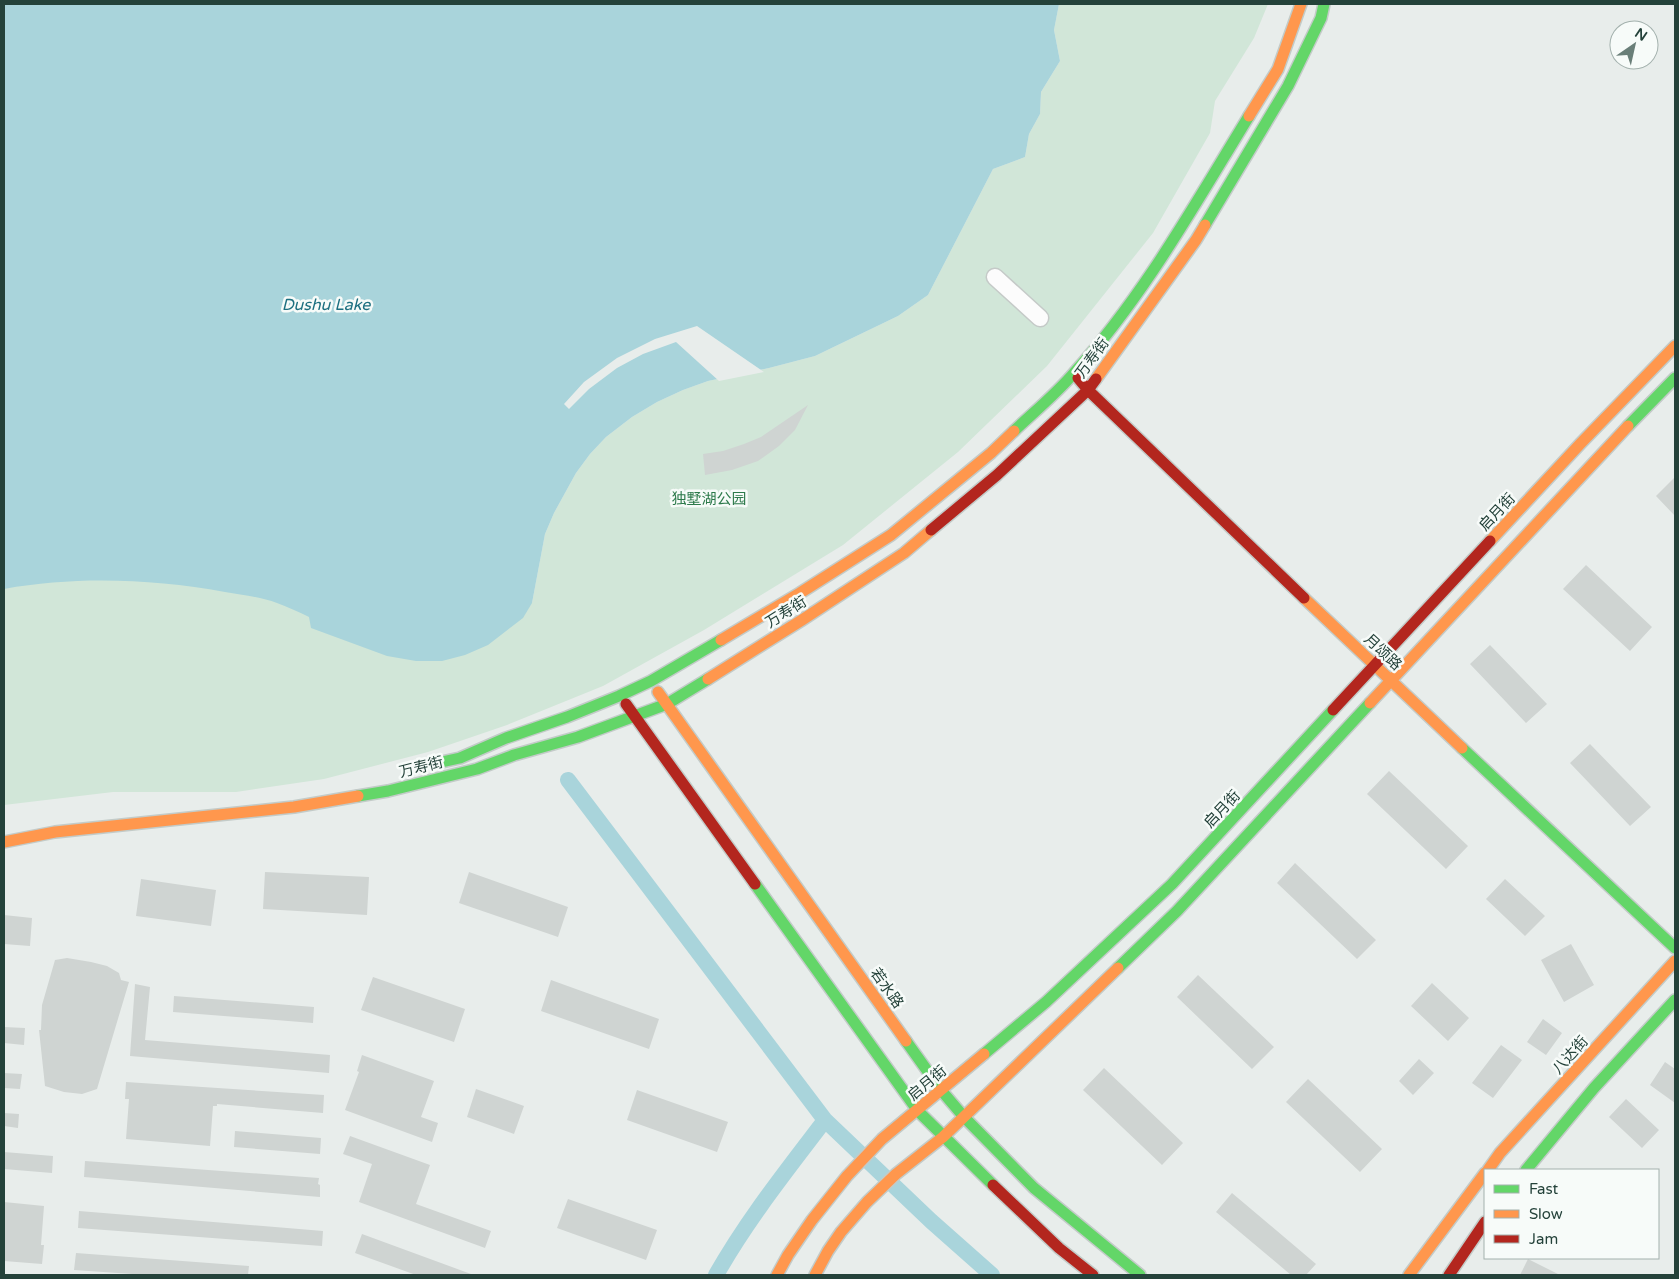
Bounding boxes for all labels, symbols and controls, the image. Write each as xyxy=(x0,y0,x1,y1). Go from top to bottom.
north arrow xyxy=(1609,20,1659,70)
text: N xyxy=(1632,24,1650,45)
water label: Dushu Lake xyxy=(282,295,371,315)
street label: 万寿街 xyxy=(1071,335,1113,381)
street label: 启月街 xyxy=(1475,489,1519,535)
park label: 独墅湖公园 xyxy=(671,490,747,508)
street label: 万寿街 xyxy=(762,592,810,632)
street label: 月颂路 xyxy=(1360,630,1406,674)
street label: 万寿街 xyxy=(397,753,445,781)
street label: 启月街 xyxy=(1200,786,1244,832)
street label: 若水路 xyxy=(867,964,907,1012)
street label: 八达街 xyxy=(1548,1032,1592,1078)
street label: 启月街 xyxy=(904,1062,950,1104)
legend xyxy=(1484,1169,1659,1259)
text: Fast xyxy=(1529,1180,1559,1198)
text: Slow xyxy=(1529,1205,1563,1223)
text: Jam xyxy=(1529,1230,1558,1248)

